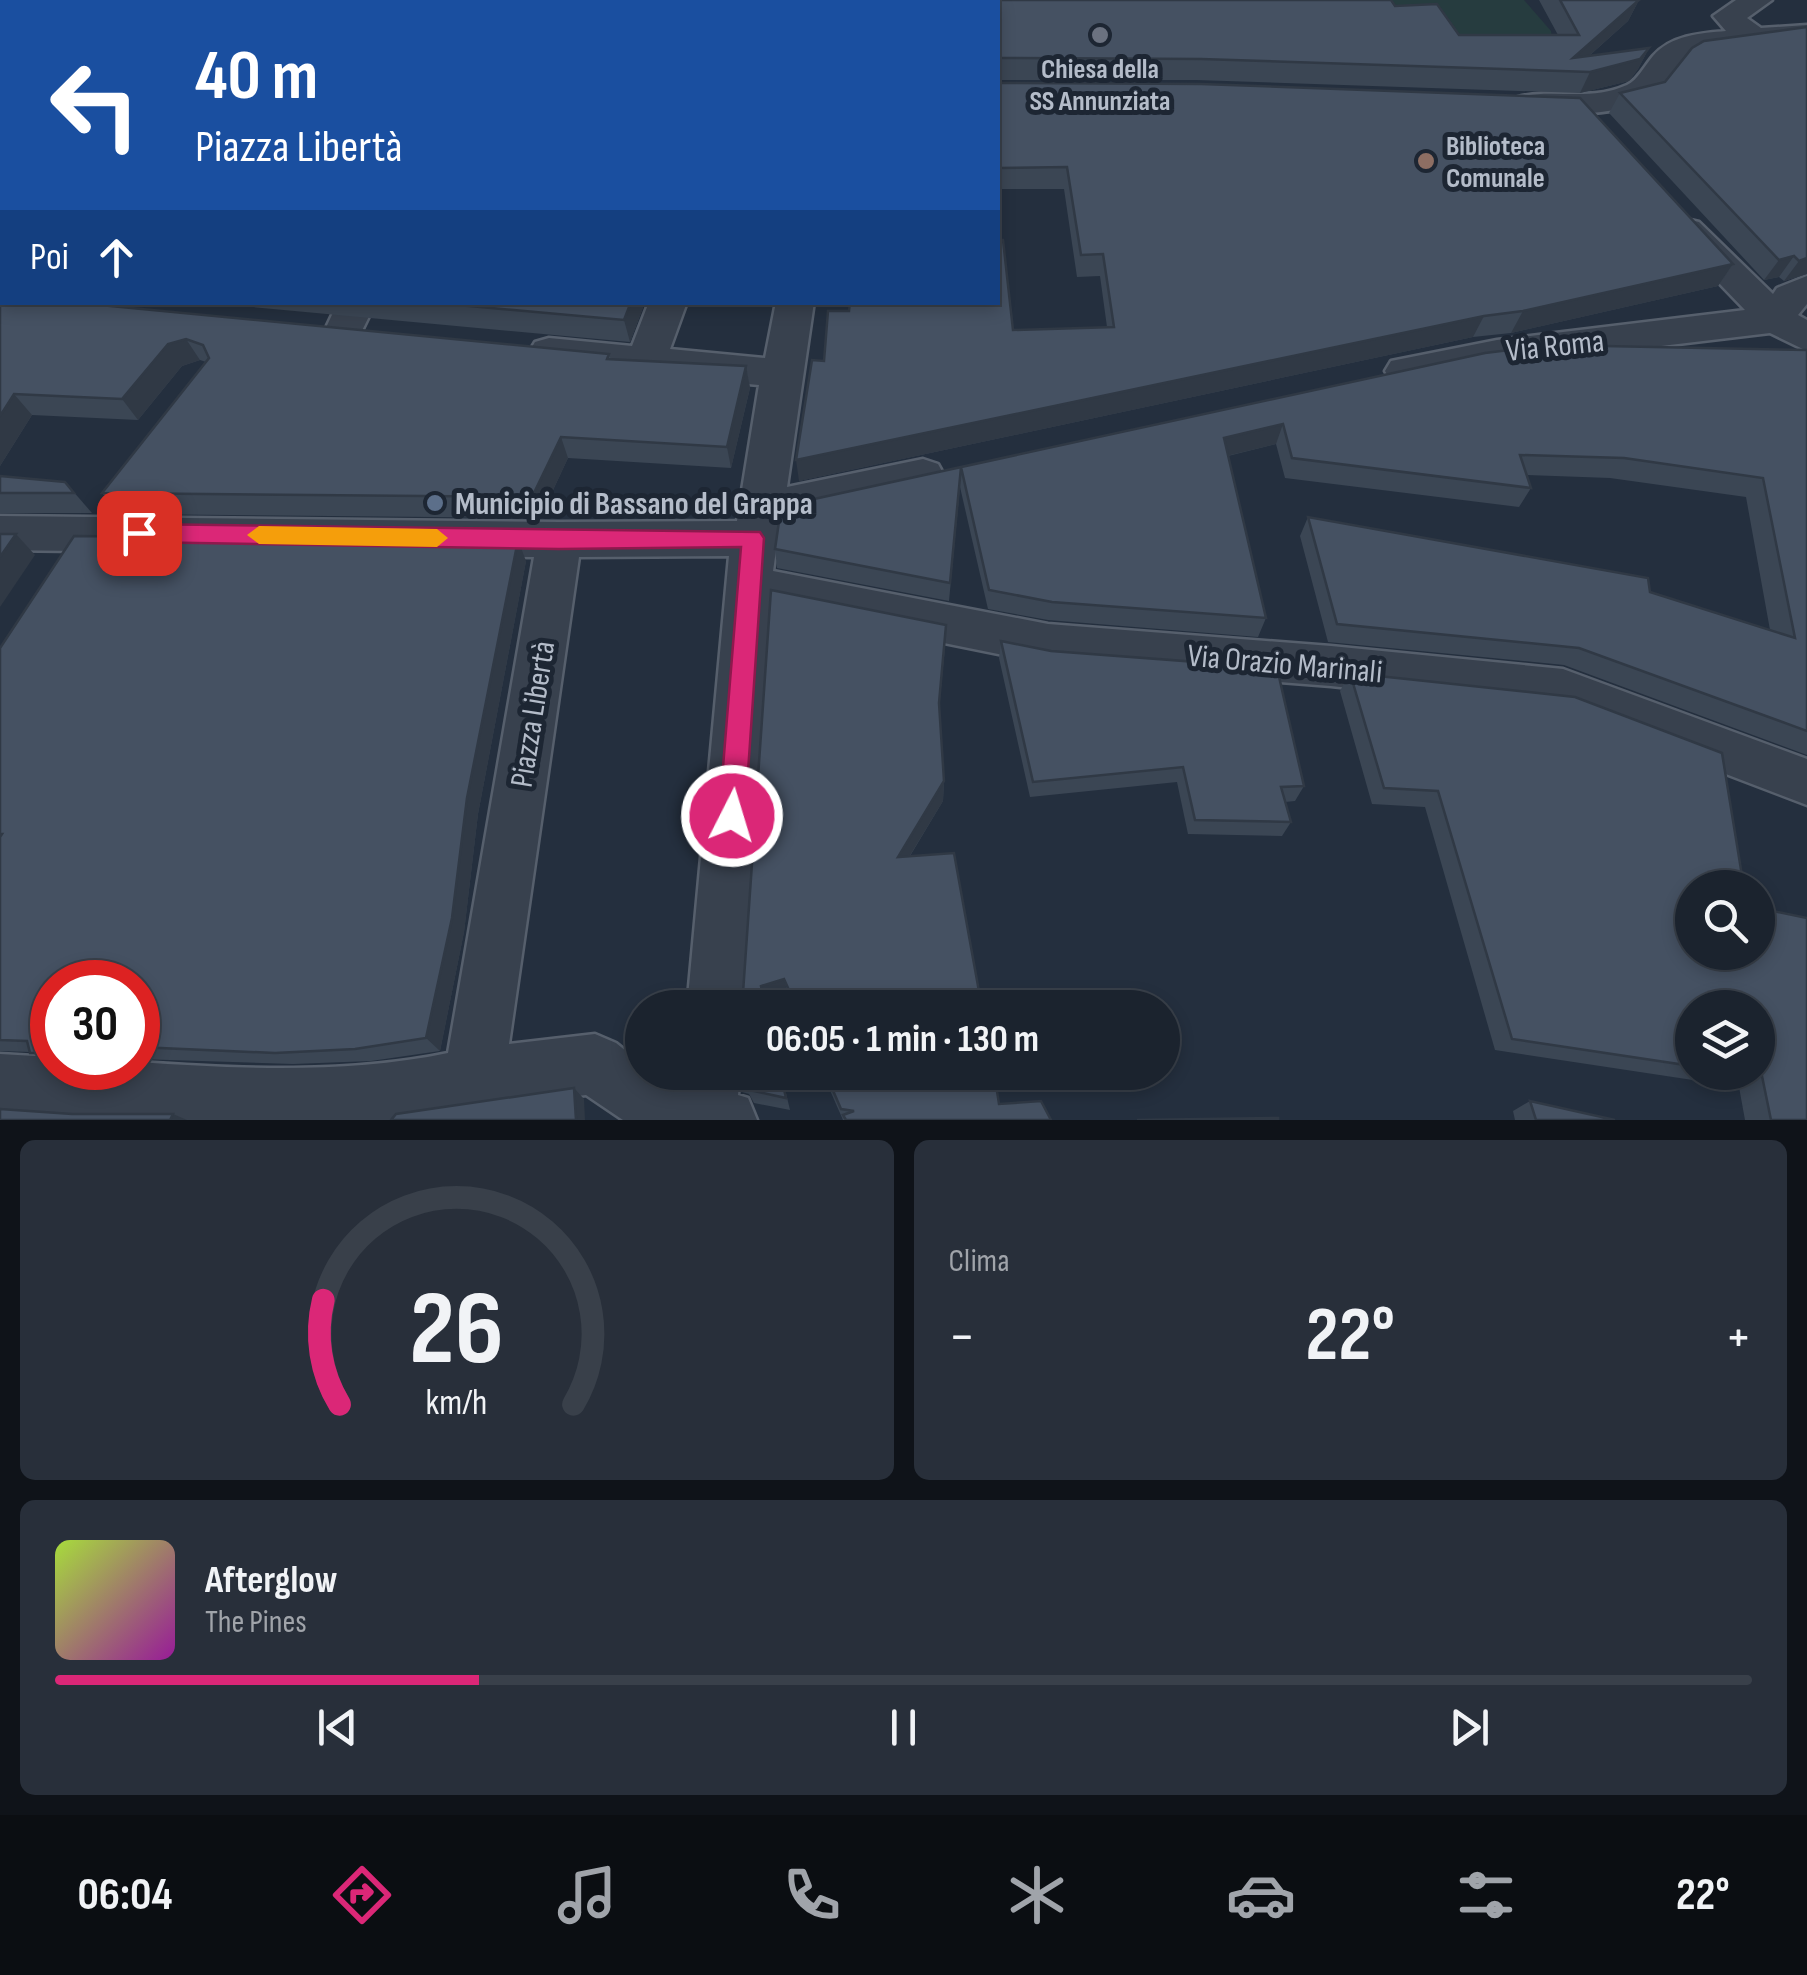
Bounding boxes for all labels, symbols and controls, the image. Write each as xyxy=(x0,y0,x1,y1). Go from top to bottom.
marker: Chiesa della SS Annunziata xyxy=(1089,24,1111,46)
text: 40 m xyxy=(195,35,318,119)
icon: left xyxy=(30,40,160,170)
place label: Chiesa della SS Annunziata xyxy=(1029,53,1171,118)
text: Piazza Libertà xyxy=(195,120,403,175)
place label: Biblioteca Comunale xyxy=(1446,130,1545,195)
marker: Biblioteca Comunale xyxy=(1415,150,1437,172)
icon: ahead xyxy=(89,230,144,285)
text: Poi xyxy=(30,235,69,280)
street label: Via Roma xyxy=(1504,322,1606,371)
place label: Municipio di Bassano del Grappa xyxy=(455,485,813,524)
pin xyxy=(97,491,182,576)
marker: Municipio di Bassano del Grappa xyxy=(424,492,446,514)
icon: arrive xyxy=(112,506,167,561)
street label: Via Orazio Marinali xyxy=(1186,637,1384,692)
street label: Piazza Libertà xyxy=(503,638,564,790)
position arrow xyxy=(680,764,784,868)
map controls xyxy=(1675,870,1775,1090)
button: search xyxy=(1675,870,1775,970)
speed limit sign: 30 xyxy=(30,960,160,1090)
button: layers xyxy=(1675,990,1775,1090)
text: 06:05 · 1 min · 130 m xyxy=(766,1017,1039,1062)
text: Clima xyxy=(949,1242,1009,1281)
text: 26 xyxy=(409,1268,504,1393)
text: 22° xyxy=(1306,1291,1395,1382)
text: − xyxy=(949,1304,975,1371)
text: + xyxy=(1725,1304,1752,1371)
text: km/h xyxy=(426,1382,488,1425)
text: Afterglow xyxy=(205,1558,338,1603)
text: The Pines xyxy=(205,1603,307,1642)
icon: previous xyxy=(310,1700,365,1755)
icon: pause xyxy=(876,1700,931,1755)
icon: next xyxy=(1442,1700,1497,1755)
icon: directions xyxy=(327,1860,397,1930)
icon: music xyxy=(552,1860,622,1930)
icon: phone xyxy=(777,1860,847,1930)
icon: climate xyxy=(1002,1860,1072,1930)
icon: car xyxy=(1226,1860,1296,1930)
icon: filters xyxy=(1451,1860,1521,1930)
text: 06:04 xyxy=(77,1868,172,1923)
text: 22° xyxy=(1676,1868,1730,1923)

